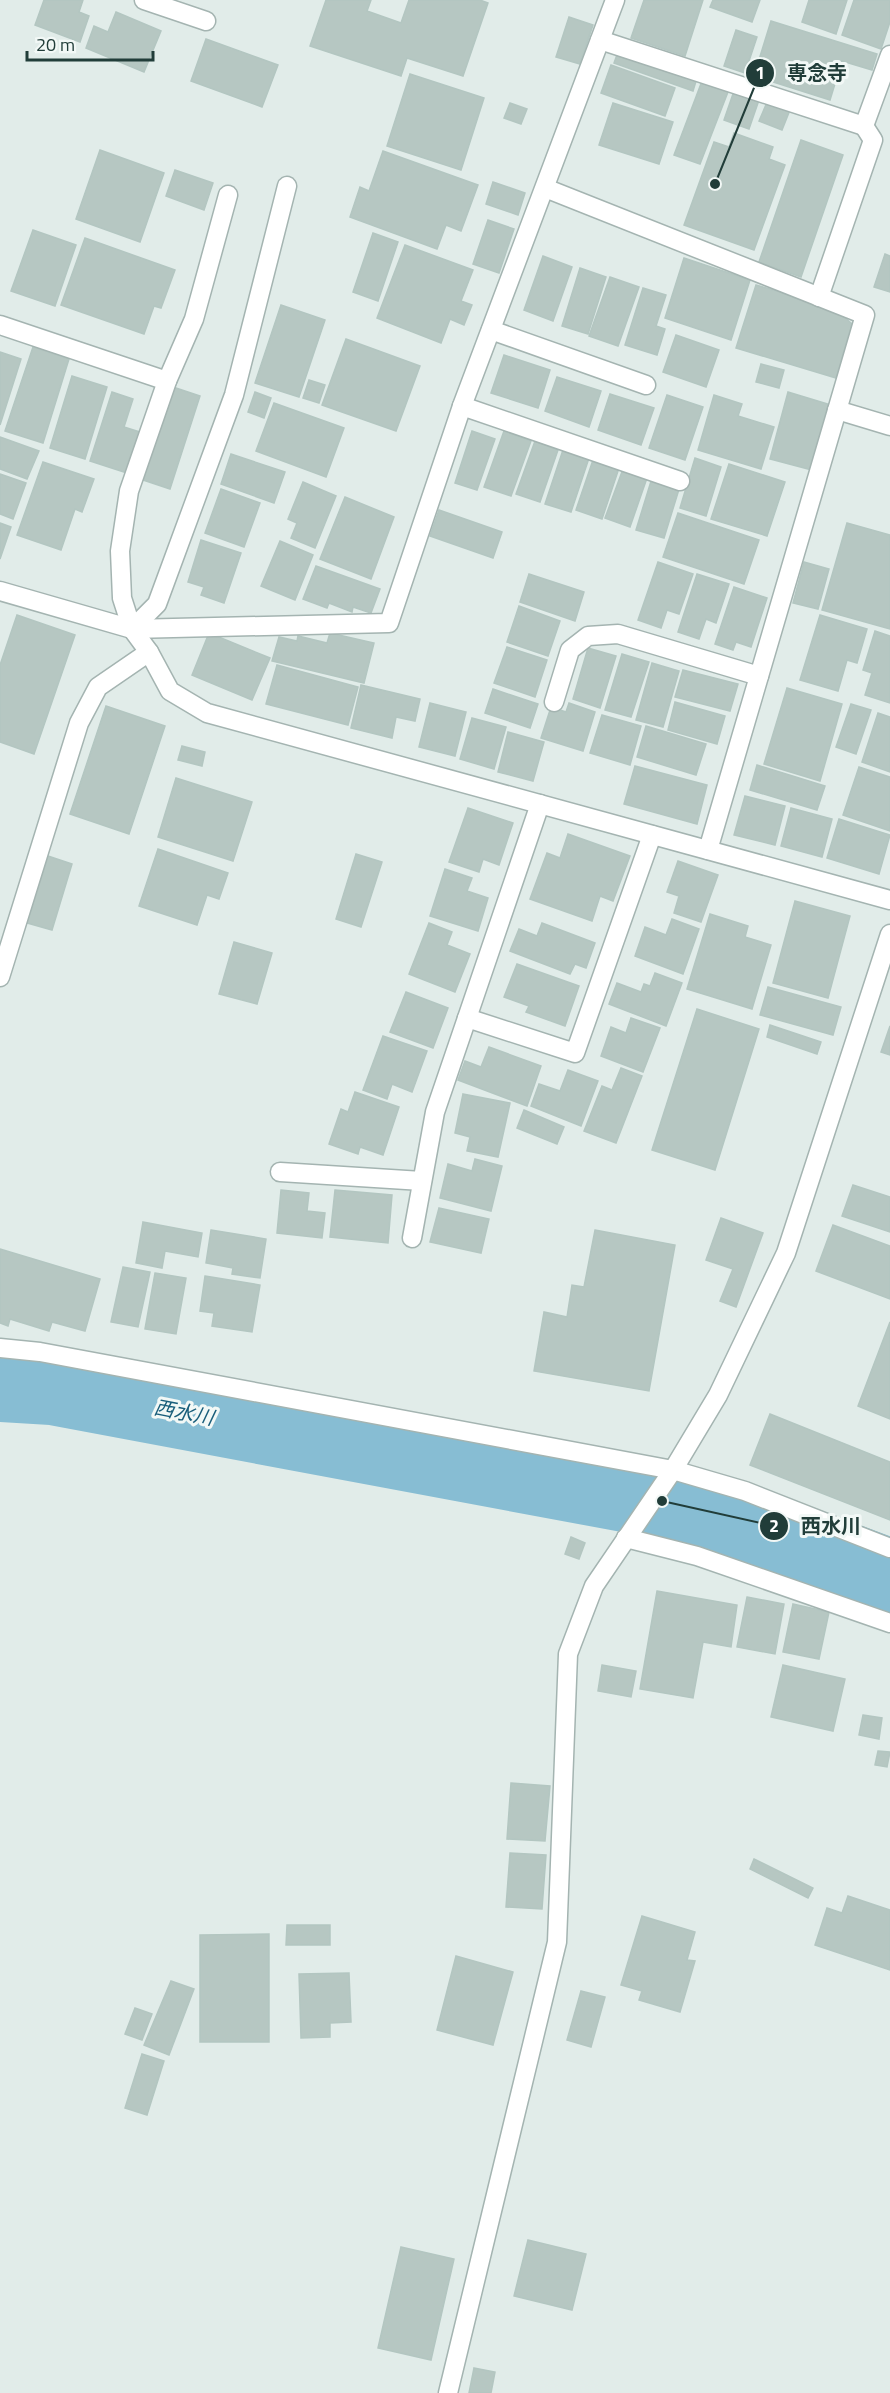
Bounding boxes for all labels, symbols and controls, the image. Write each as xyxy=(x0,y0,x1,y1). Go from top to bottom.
scale bar xyxy=(27,24,153,62)
text: 20 m xyxy=(36,31,75,58)
callout: 専念寺 xyxy=(745,54,859,92)
text: 専念寺 xyxy=(787,57,847,88)
text: 1 xyxy=(755,59,765,86)
water label: 西水川 xyxy=(152,1391,218,1433)
callout: 西水川 xyxy=(759,1507,873,1545)
text: 西水川 xyxy=(801,1510,861,1541)
text: 2 xyxy=(769,1512,779,1539)

